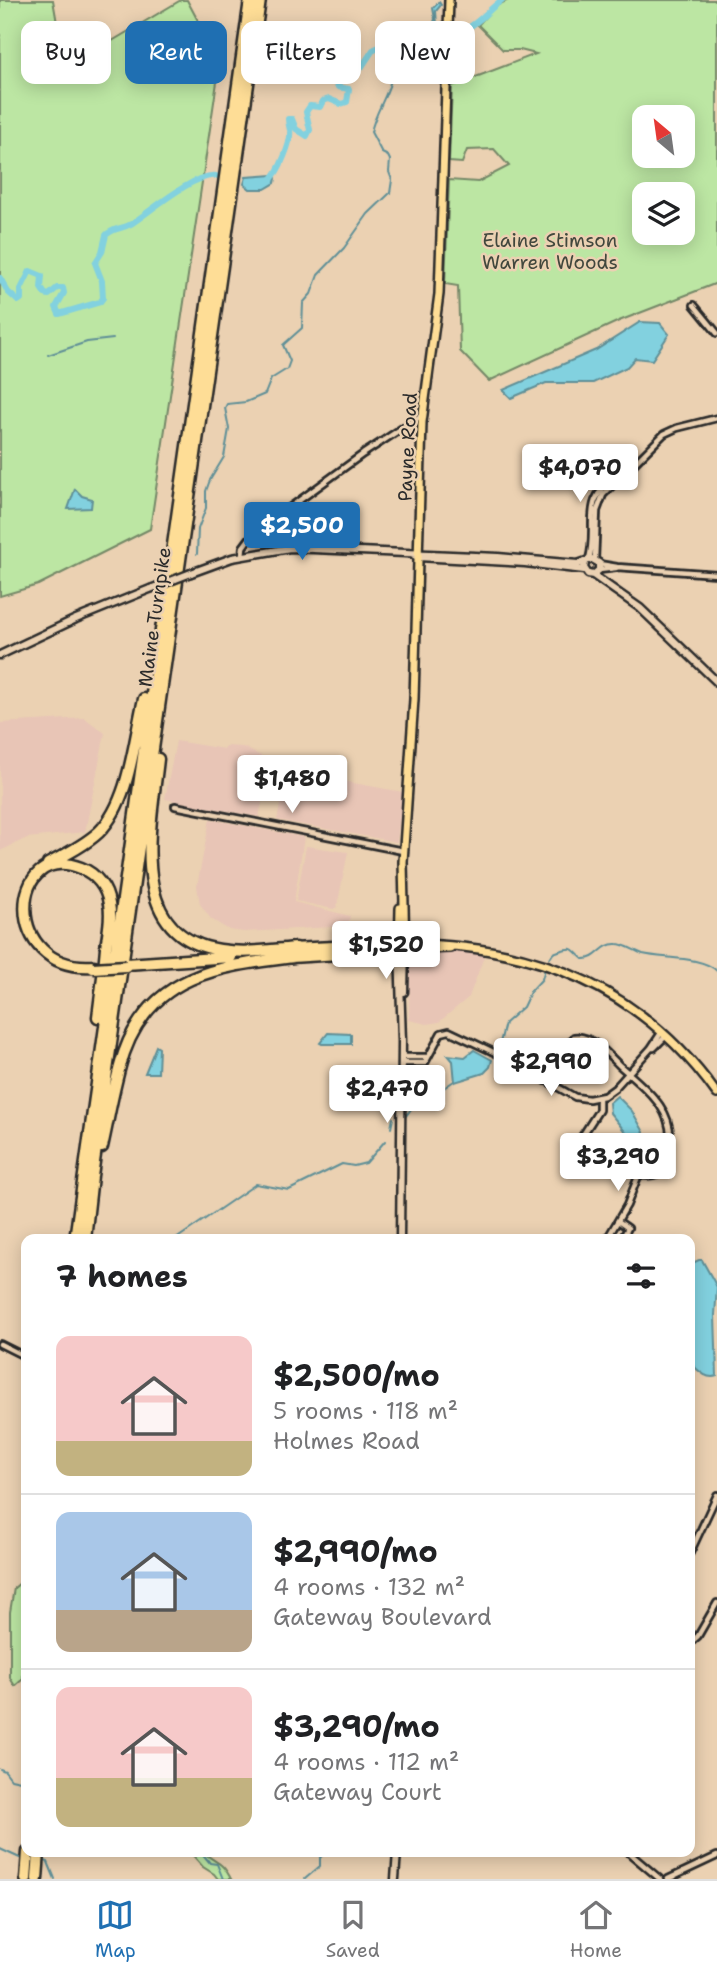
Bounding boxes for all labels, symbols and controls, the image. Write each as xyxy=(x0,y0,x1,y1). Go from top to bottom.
chip: Buy xyxy=(21,21,111,84)
chip: Rent xyxy=(125,21,227,84)
chip: Filters xyxy=(241,21,361,84)
chip: New xyxy=(375,21,475,84)
north arrow xyxy=(632,105,695,168)
map controls xyxy=(632,105,695,245)
button: layers xyxy=(632,182,695,245)
park label: Elaine Stimson Warren Woods xyxy=(482,228,618,275)
street label: Payne Road xyxy=(392,392,423,502)
pin: $4,070 xyxy=(523,444,637,504)
text: $4,070 xyxy=(538,452,622,482)
pin: $2,500 xyxy=(245,503,359,562)
text: $2,500 xyxy=(260,510,344,540)
street label: Maine Turnpike xyxy=(132,546,177,689)
pin: $1,480 xyxy=(235,756,349,815)
text: $1,480 xyxy=(253,763,331,793)
pin: $1,520 xyxy=(329,922,443,981)
text: $1,520 xyxy=(348,929,424,959)
pin: $2,990 xyxy=(494,1038,608,1098)
text: $2,990 xyxy=(510,1046,592,1076)
pin: $2,470 xyxy=(330,1066,444,1125)
text: $2,470 xyxy=(345,1073,429,1103)
pin: $3,290 xyxy=(561,1134,675,1193)
text: $3,290 xyxy=(576,1141,660,1171)
text: 7 homes xyxy=(56,1256,188,1297)
icon: filters xyxy=(622,1257,660,1295)
text: $2,500/mo xyxy=(273,1355,440,1396)
icon: home xyxy=(112,1364,196,1448)
text: 5 rooms · 118 m² xyxy=(273,1396,458,1426)
text: Holmes Road xyxy=(273,1426,420,1456)
text: $2,990/mo xyxy=(273,1531,438,1572)
icon: home xyxy=(112,1540,196,1624)
text: 4 rooms · 132 m² xyxy=(273,1572,465,1602)
text: Gateway Boulevard xyxy=(273,1602,492,1632)
text: $3,290/mo xyxy=(273,1706,440,1747)
icon: home xyxy=(112,1715,196,1799)
text: 4 rooms · 112 m² xyxy=(273,1747,459,1777)
text: Gateway Court xyxy=(273,1777,442,1807)
tab: Map xyxy=(95,1896,136,1963)
tab: Saved xyxy=(326,1896,380,1963)
tab: Home xyxy=(570,1896,622,1963)

